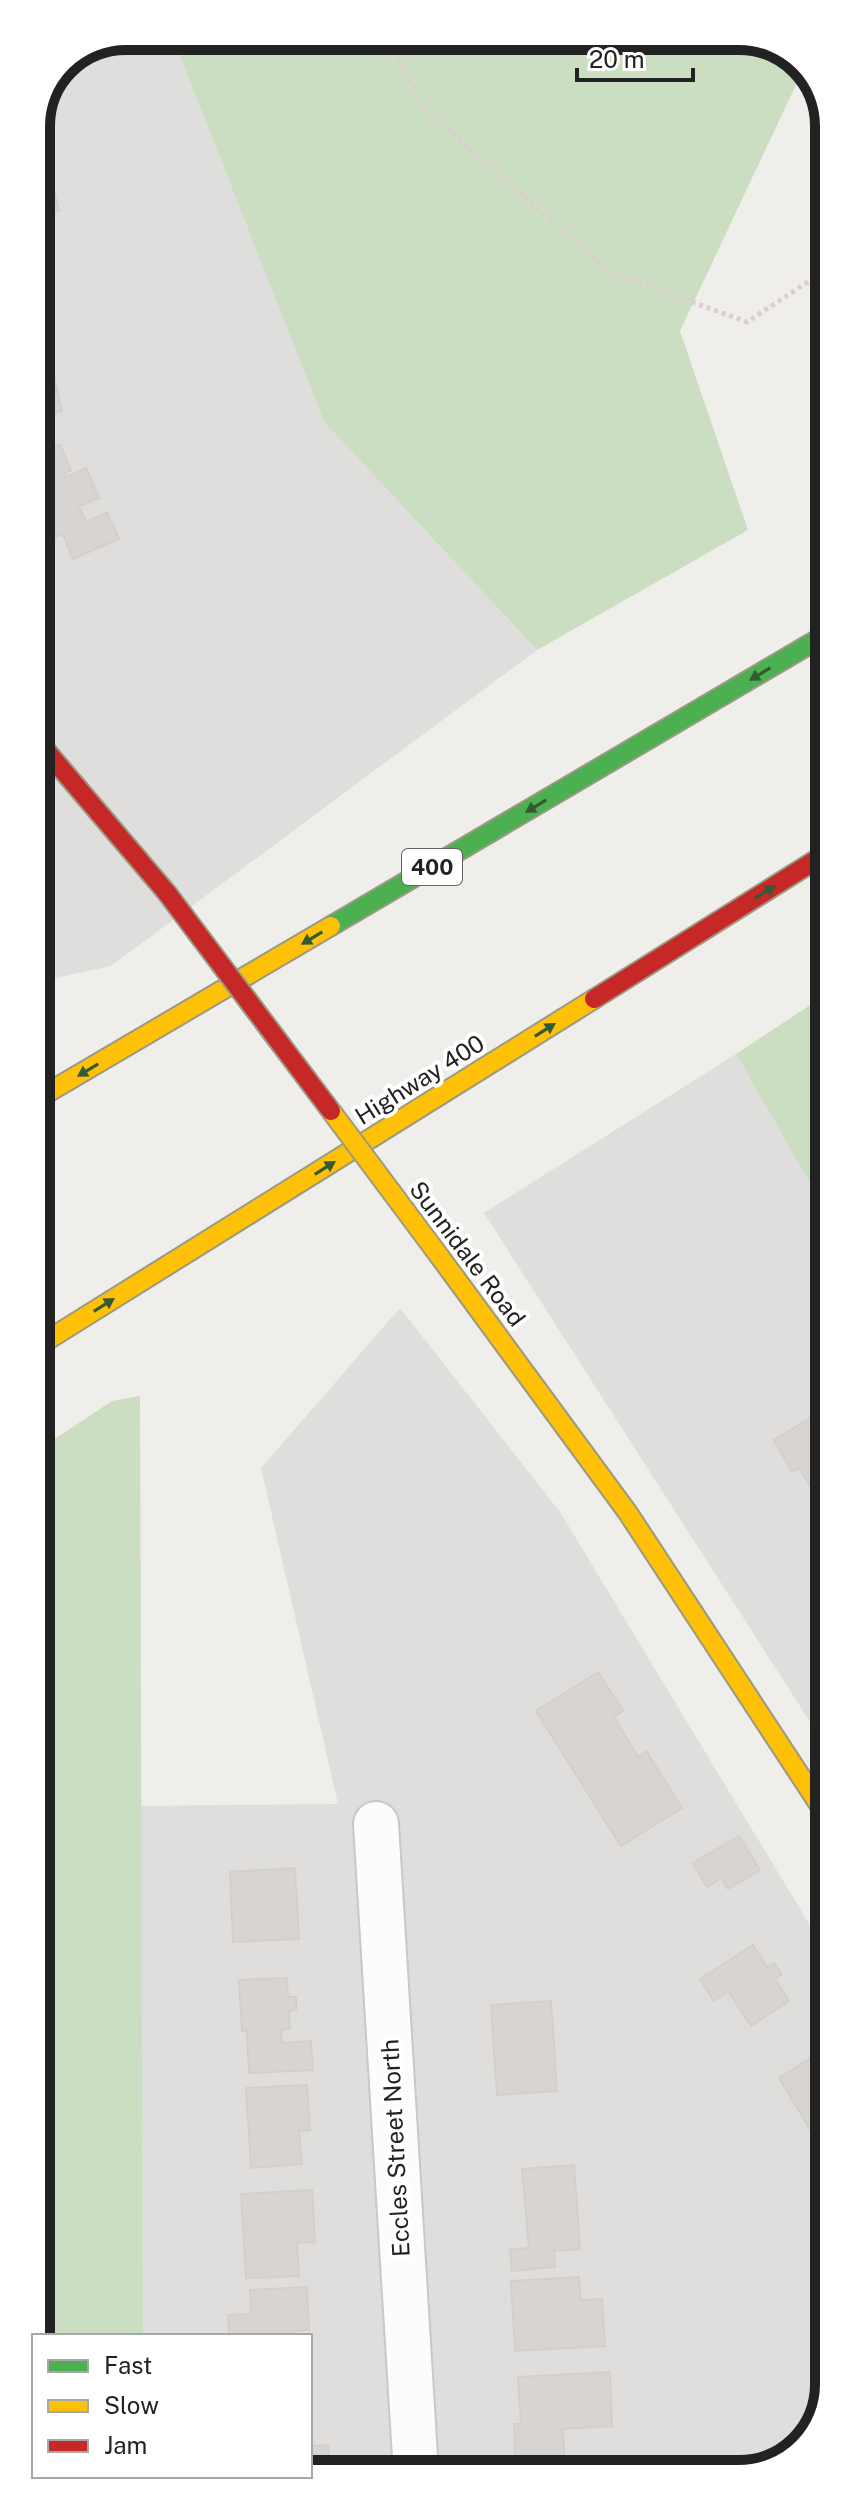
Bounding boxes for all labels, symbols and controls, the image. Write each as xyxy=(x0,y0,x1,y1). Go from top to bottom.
scale bar xyxy=(577,32,693,82)
text: 20 m xyxy=(589,45,645,73)
one-way arrow xyxy=(748,666,771,680)
one-way arrow xyxy=(524,798,547,812)
road number: 400 xyxy=(402,849,462,885)
one-way arrow xyxy=(755,884,776,899)
one-way arrow xyxy=(301,931,323,945)
one-way arrow xyxy=(535,1023,556,1038)
street label: Highway 400 xyxy=(350,1028,489,1130)
one-way arrow xyxy=(77,1063,99,1077)
one-way arrow xyxy=(314,1161,336,1175)
street label: Sunnidale Road xyxy=(404,1175,531,1331)
one-way arrow xyxy=(93,1299,115,1313)
street label: Eccles Street North xyxy=(375,2038,415,2258)
legend xyxy=(32,2334,312,2478)
text: Fast xyxy=(104,2351,152,2379)
text: Slow xyxy=(104,2391,159,2419)
text: Jam xyxy=(104,2431,147,2459)

